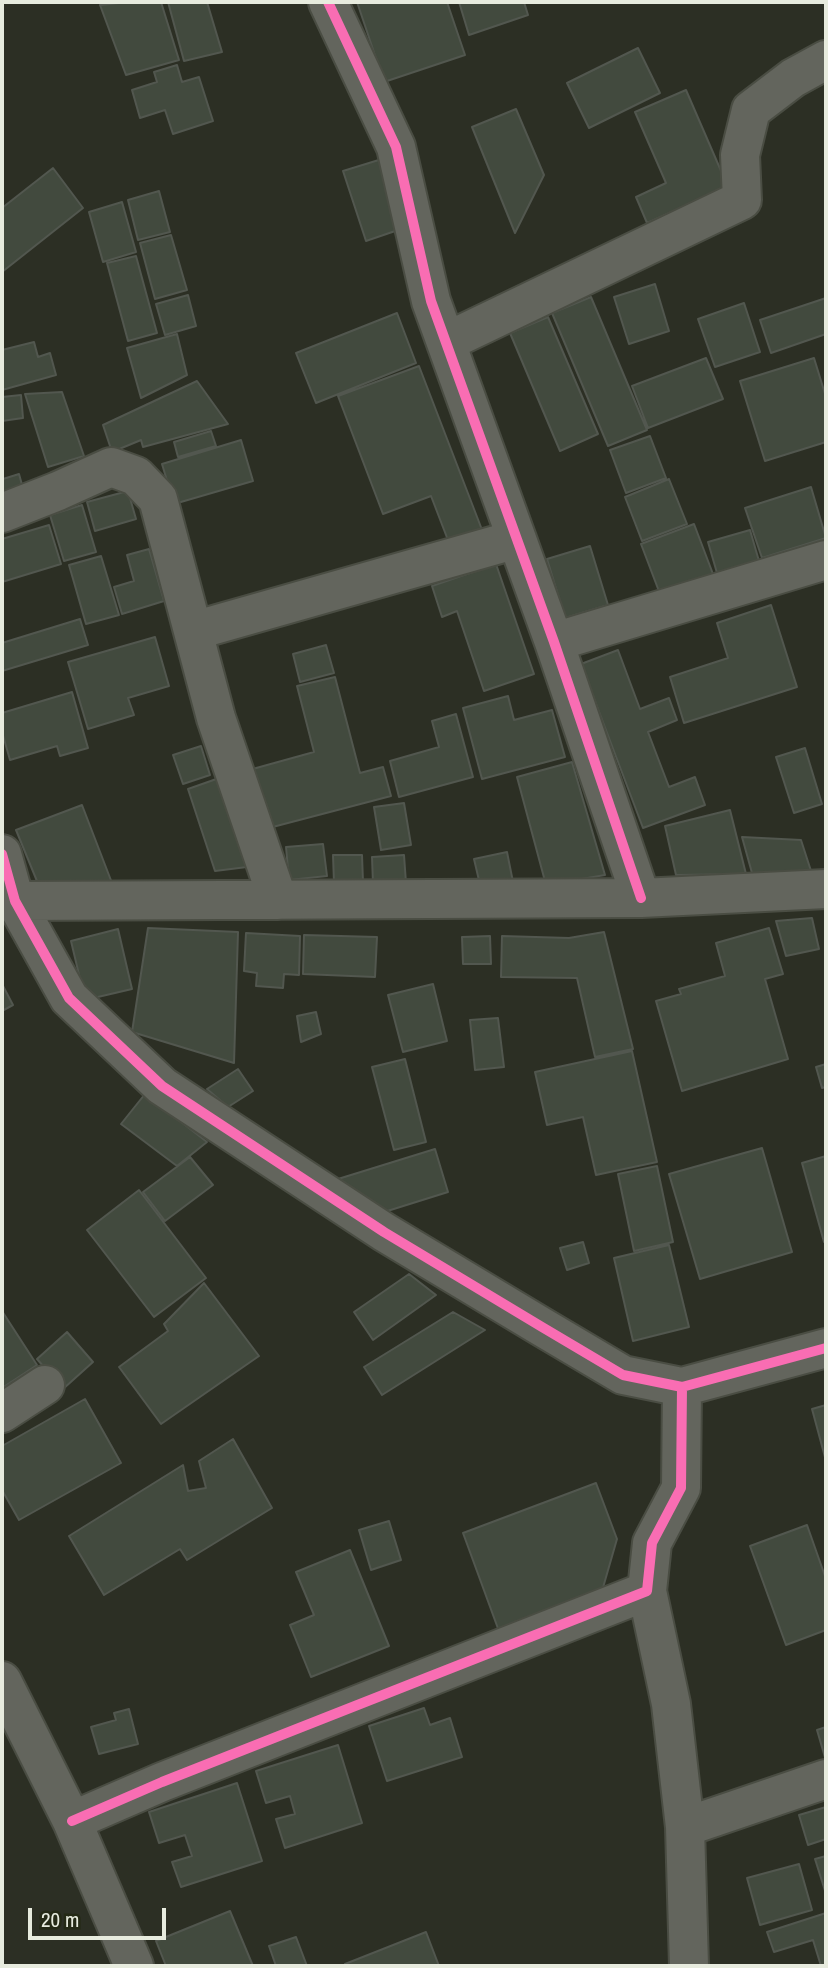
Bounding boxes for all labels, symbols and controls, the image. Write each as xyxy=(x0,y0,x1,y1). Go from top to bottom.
scale bar xyxy=(32,1895,170,1939)
text: 20 m xyxy=(41,1905,79,1934)

